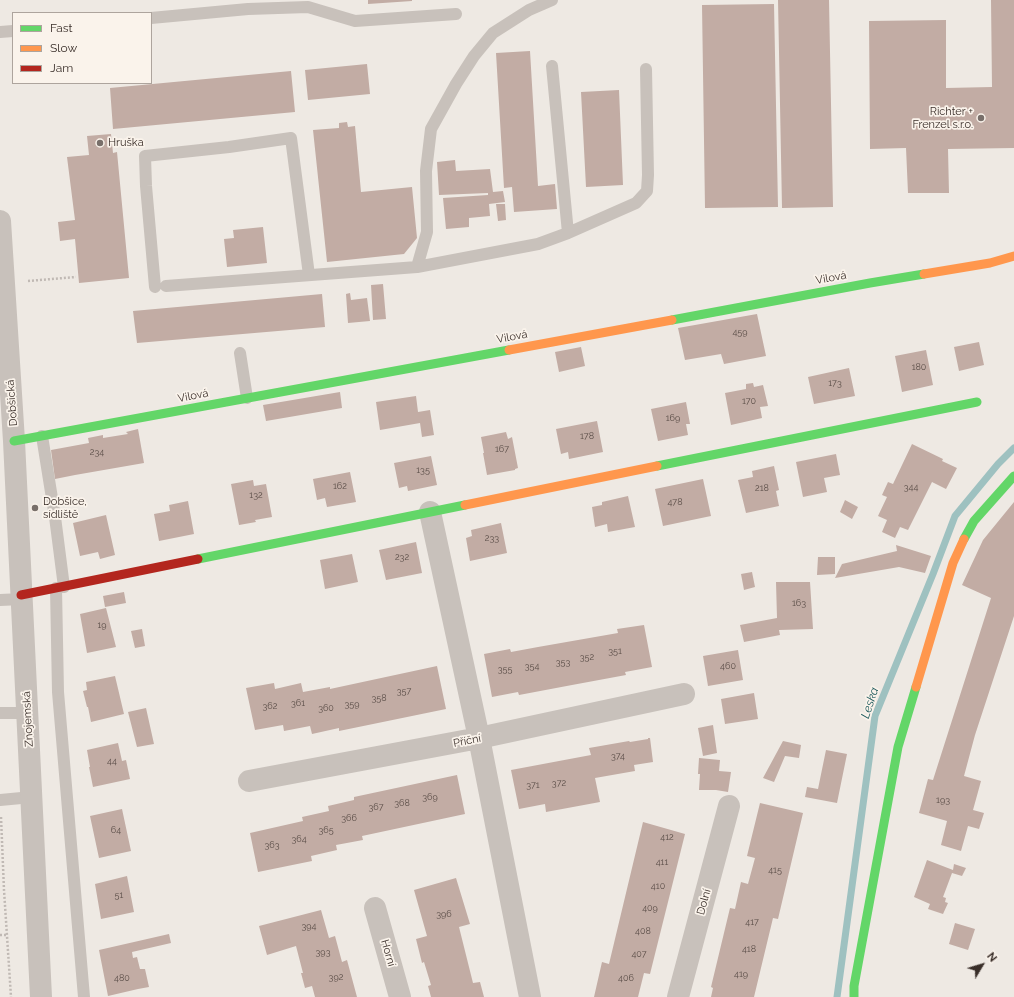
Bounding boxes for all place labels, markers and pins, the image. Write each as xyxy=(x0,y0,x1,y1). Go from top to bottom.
place label: Richter + Frenzel s.r.o. xyxy=(912,105,973,131)
marker: Richter + Frenzel s.r.o. xyxy=(976,113,986,123)
place label: Hruška xyxy=(108,136,144,150)
marker: Hruška xyxy=(95,138,105,148)
place label: Dobšice, sídliště xyxy=(43,495,87,521)
marker: Dobšice, sídliště xyxy=(30,503,40,513)

